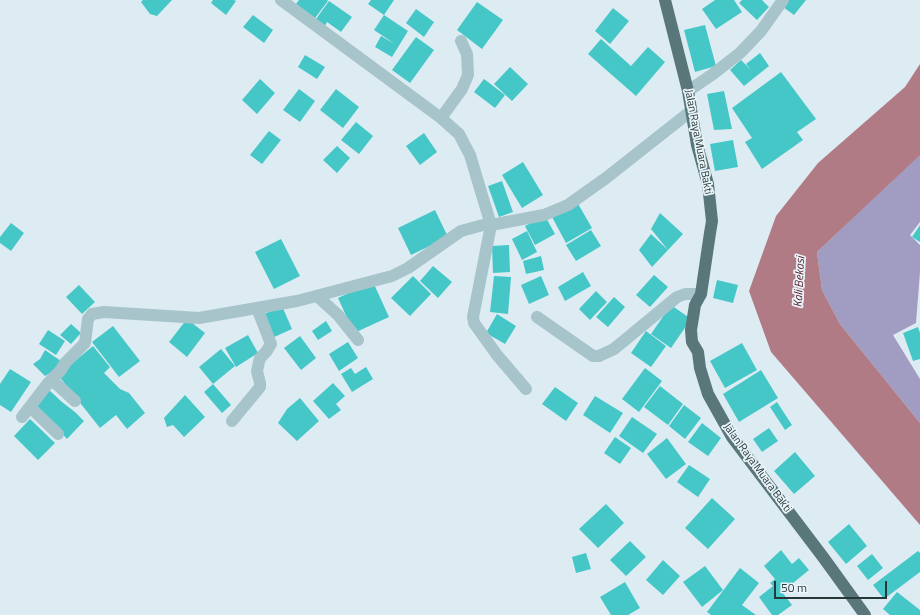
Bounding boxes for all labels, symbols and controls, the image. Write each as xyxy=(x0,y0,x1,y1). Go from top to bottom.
street label: Jalan Raya Muara Bakti xyxy=(681,88,715,196)
water label: Kali Bekasi xyxy=(791,256,809,308)
street label: Jalan Raya Muara Bakti xyxy=(720,421,794,515)
scale bar xyxy=(776,573,889,599)
text: 50 m xyxy=(781,578,807,597)

